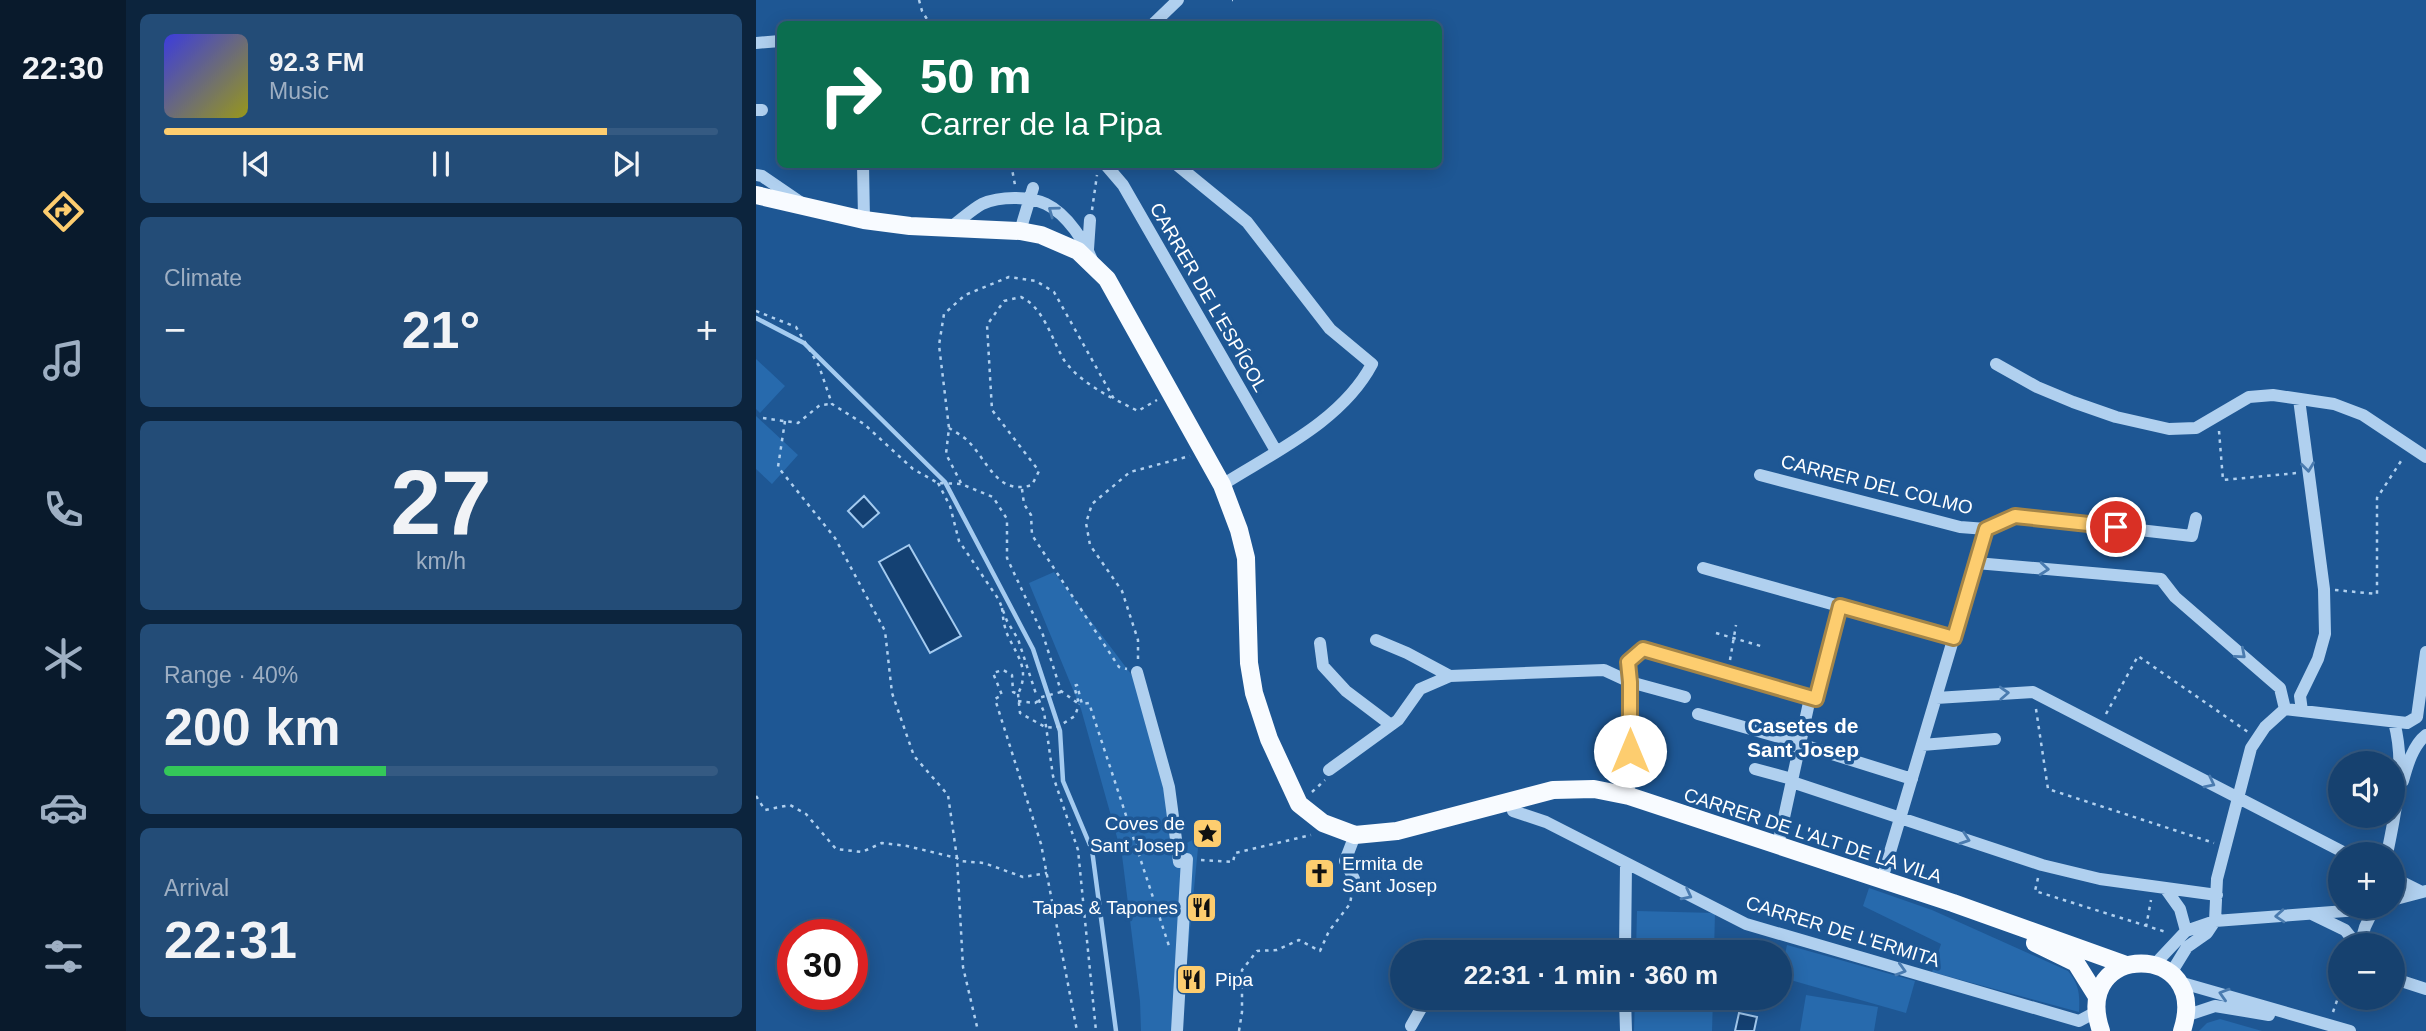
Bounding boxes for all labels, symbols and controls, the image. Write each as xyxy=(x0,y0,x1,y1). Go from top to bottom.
text: 92.3 FM xyxy=(269,47,364,77)
icon: right xyxy=(805,49,896,140)
text: 50 m xyxy=(920,49,1032,103)
text: 22:30 xyxy=(22,50,104,86)
text: Music xyxy=(269,78,329,104)
text: Carrer de la Pipa xyxy=(920,106,1162,142)
icon: previous xyxy=(237,145,275,183)
icon: pause xyxy=(422,145,460,183)
icon: next xyxy=(607,145,645,183)
icon: directions xyxy=(39,187,88,236)
street label: CARRER DE L'ESPÍGOL xyxy=(1146,199,1271,396)
one-way arrow xyxy=(1048,207,1061,219)
text: Climate xyxy=(164,265,242,291)
text: 21° xyxy=(402,301,480,359)
text: − xyxy=(164,309,186,351)
text: + xyxy=(696,309,718,351)
icon: music xyxy=(39,336,88,385)
street label: CARRER DEL COLMO xyxy=(1779,451,1975,518)
text: 27 xyxy=(390,452,492,553)
one-way arrow xyxy=(2300,461,2315,473)
icon: phone xyxy=(39,485,88,534)
pin xyxy=(2086,497,2146,557)
icon: arrive xyxy=(2097,508,2135,546)
text: km/h xyxy=(416,548,466,574)
one-way arrow xyxy=(2039,561,2050,576)
icon: climate xyxy=(39,634,88,683)
one-way arrow xyxy=(2233,646,2246,658)
text: Range · 40% xyxy=(164,662,298,688)
one-way arrow xyxy=(1999,686,2010,701)
text: 200 km xyxy=(164,698,340,756)
position arrow xyxy=(1593,714,1667,788)
district label: Casetes de Sant Josep xyxy=(1747,714,1859,761)
map controls xyxy=(2328,751,2405,1010)
button: sound xyxy=(2328,751,2405,828)
one-way arrow xyxy=(2202,774,2215,788)
icon: car xyxy=(39,783,88,832)
street label: CARRER DE L'ALT DE LA VILA xyxy=(1681,784,1945,887)
place label: Coves de Sant Josep xyxy=(1090,813,1185,856)
place icon: Coves de Sant Josep xyxy=(1191,817,1225,851)
one-way arrow xyxy=(1959,831,1971,845)
button: + xyxy=(2328,842,2405,919)
place label: Ermita de Sant Josep xyxy=(1342,853,1437,896)
church icon: Ermita de Sant Josep xyxy=(1302,857,1336,891)
text: Arrival xyxy=(164,875,229,901)
one-way arrow xyxy=(1680,886,1692,900)
restaurant icon: Tapas & Tapones xyxy=(1184,890,1218,924)
street label: CARRER DE L'ERMITA xyxy=(1743,892,1943,971)
place label: Tapas & Tapones xyxy=(1033,897,1178,918)
one-way arrow xyxy=(2274,908,2285,923)
text: 22:31 xyxy=(164,911,297,969)
speed limit sign: 30 xyxy=(777,919,868,1010)
icon: filters xyxy=(39,932,88,981)
button: − xyxy=(2328,933,2405,1010)
text: 22:31 · 1 min · 360 m xyxy=(1464,960,1718,990)
one-way arrow xyxy=(1895,961,1907,976)
restaurant icon: Pipa xyxy=(1175,962,1209,996)
place label: Pipa xyxy=(1215,969,1253,990)
one-way arrow xyxy=(2218,987,2230,1002)

